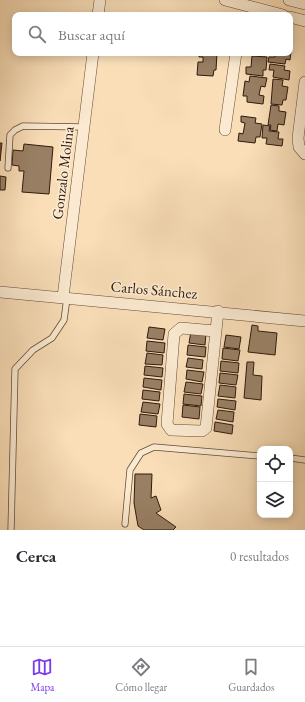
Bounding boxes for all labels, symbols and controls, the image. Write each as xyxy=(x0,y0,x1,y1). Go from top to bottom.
search box xyxy=(12,12,293,56)
icon: search xyxy=(26,23,48,45)
text: Buscar aquí xyxy=(58,25,125,44)
street label: Gonzalo Molina xyxy=(47,125,78,221)
street label: Carlos Sánchez xyxy=(110,276,198,303)
map controls xyxy=(257,446,293,518)
button: locate xyxy=(257,446,293,482)
button: layers xyxy=(257,482,293,518)
text: Cerca xyxy=(16,545,56,567)
text: 0 resultados xyxy=(230,548,289,565)
tab: Mapa xyxy=(30,656,54,694)
tab: Cómo llegar xyxy=(115,656,167,694)
tab: Guardados xyxy=(228,656,275,694)

